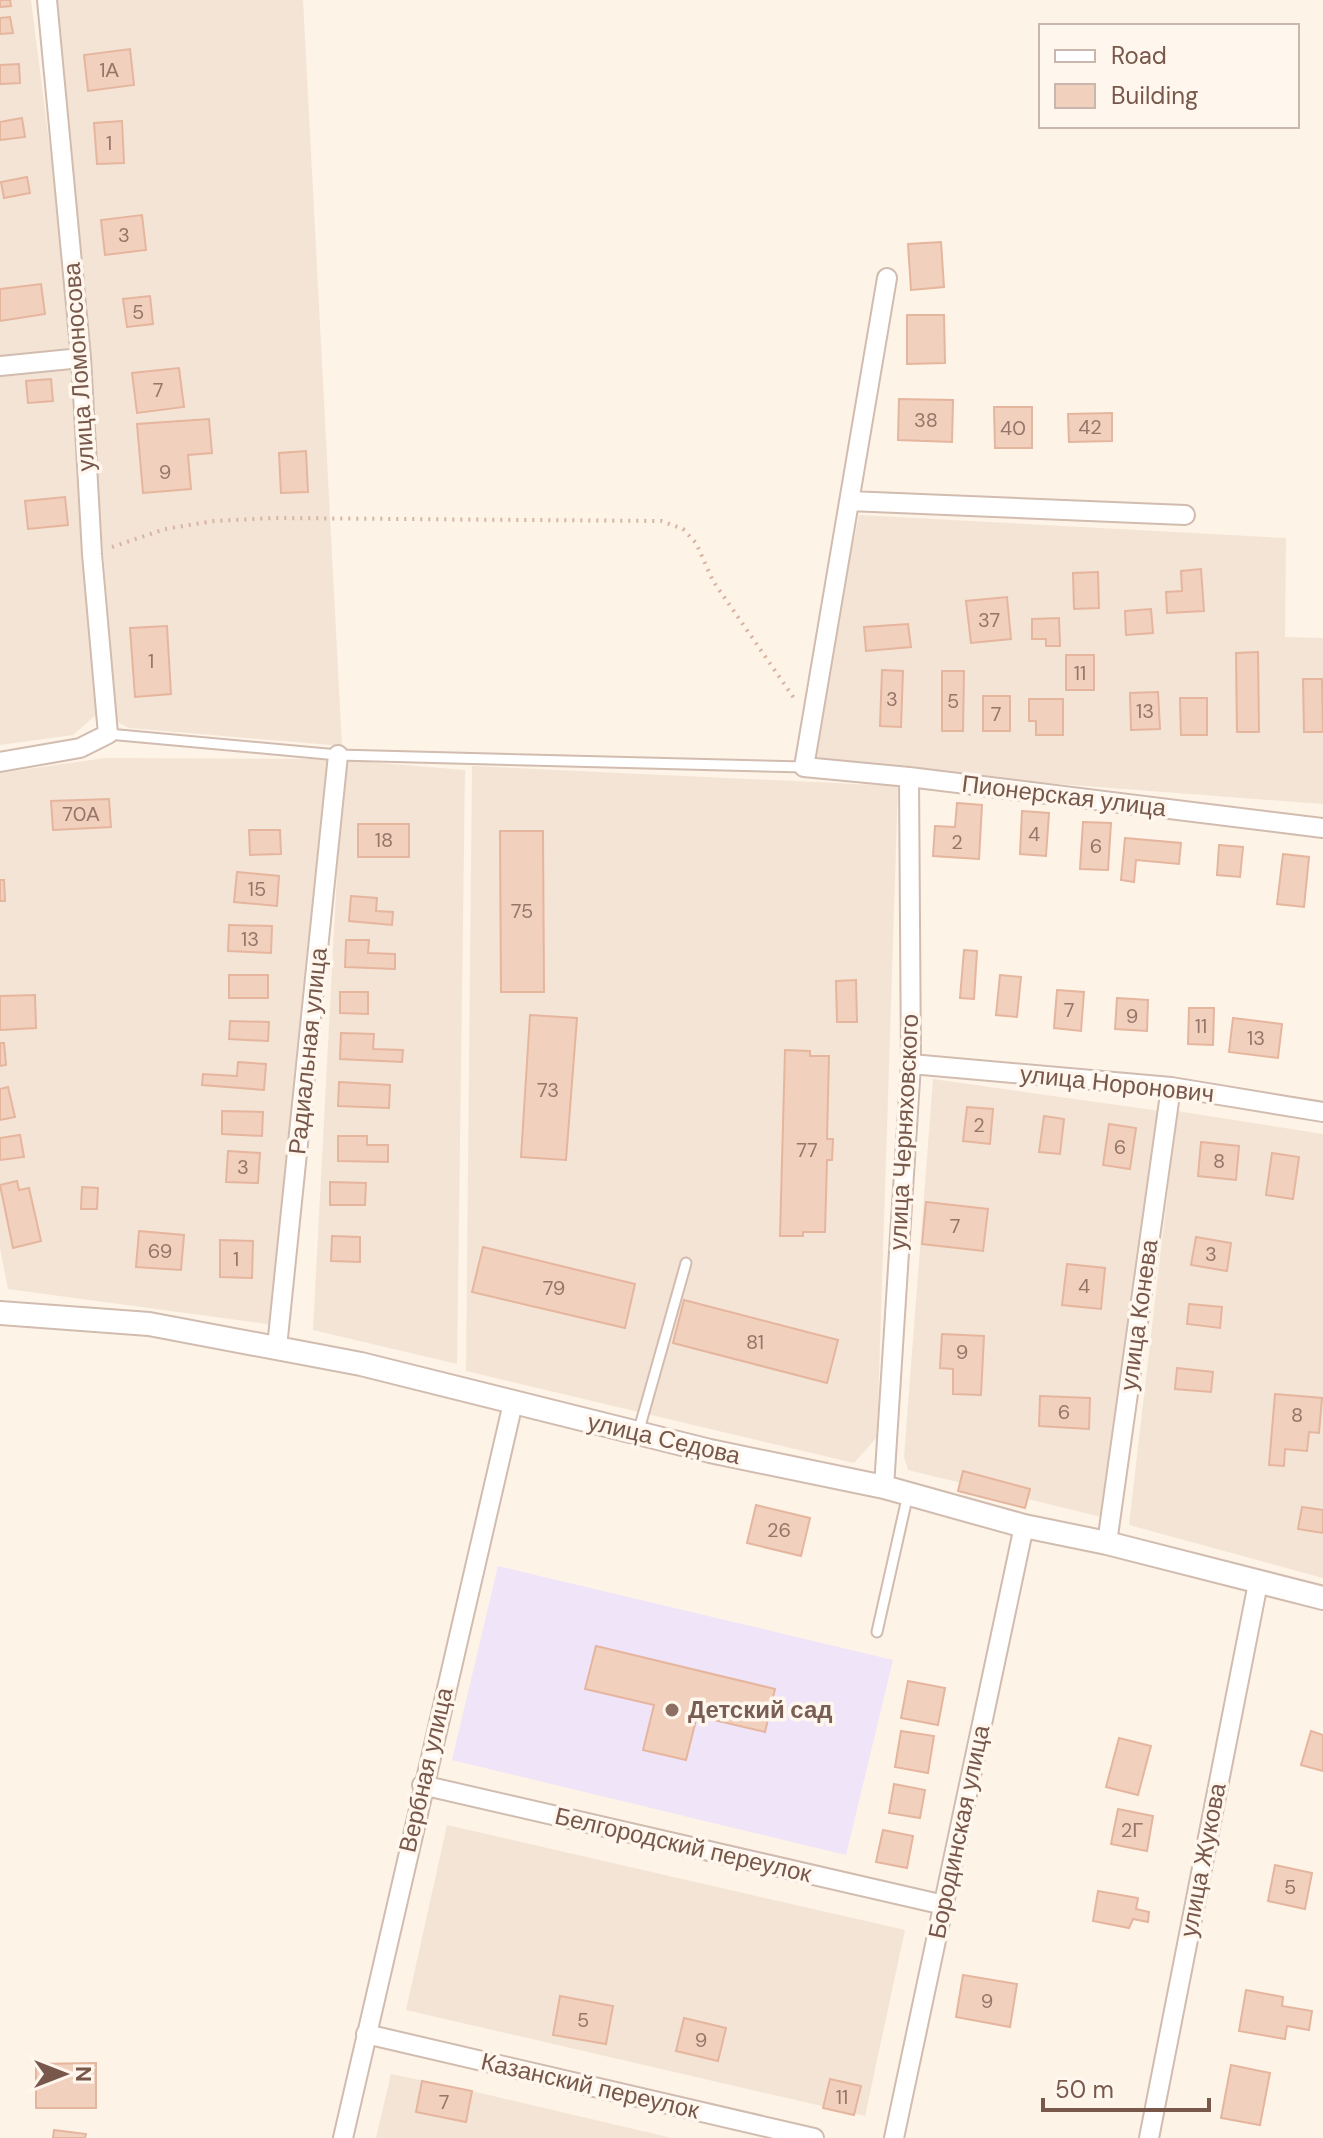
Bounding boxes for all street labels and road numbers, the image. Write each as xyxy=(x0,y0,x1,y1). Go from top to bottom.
street label: улица Ломоносова xyxy=(56,261,101,473)
street label: Пионерская улица xyxy=(960,768,1169,824)
street label: Радиальная улица xyxy=(281,945,334,1156)
street label: улица Черняховского xyxy=(882,1013,925,1251)
street label: улица Норонович xyxy=(1018,1058,1216,1109)
street label: улица Конева xyxy=(1113,1237,1165,1392)
street label: улица Седова xyxy=(585,1406,744,1471)
street label: Вербная улица xyxy=(391,1684,460,1855)
street label: Бородинская улица xyxy=(921,1722,996,1942)
street label: улица Жукова xyxy=(1172,1780,1233,1940)
street label: Белгородский переулок xyxy=(552,1800,815,1889)
street label: Казанский переулок xyxy=(478,2045,703,2126)

